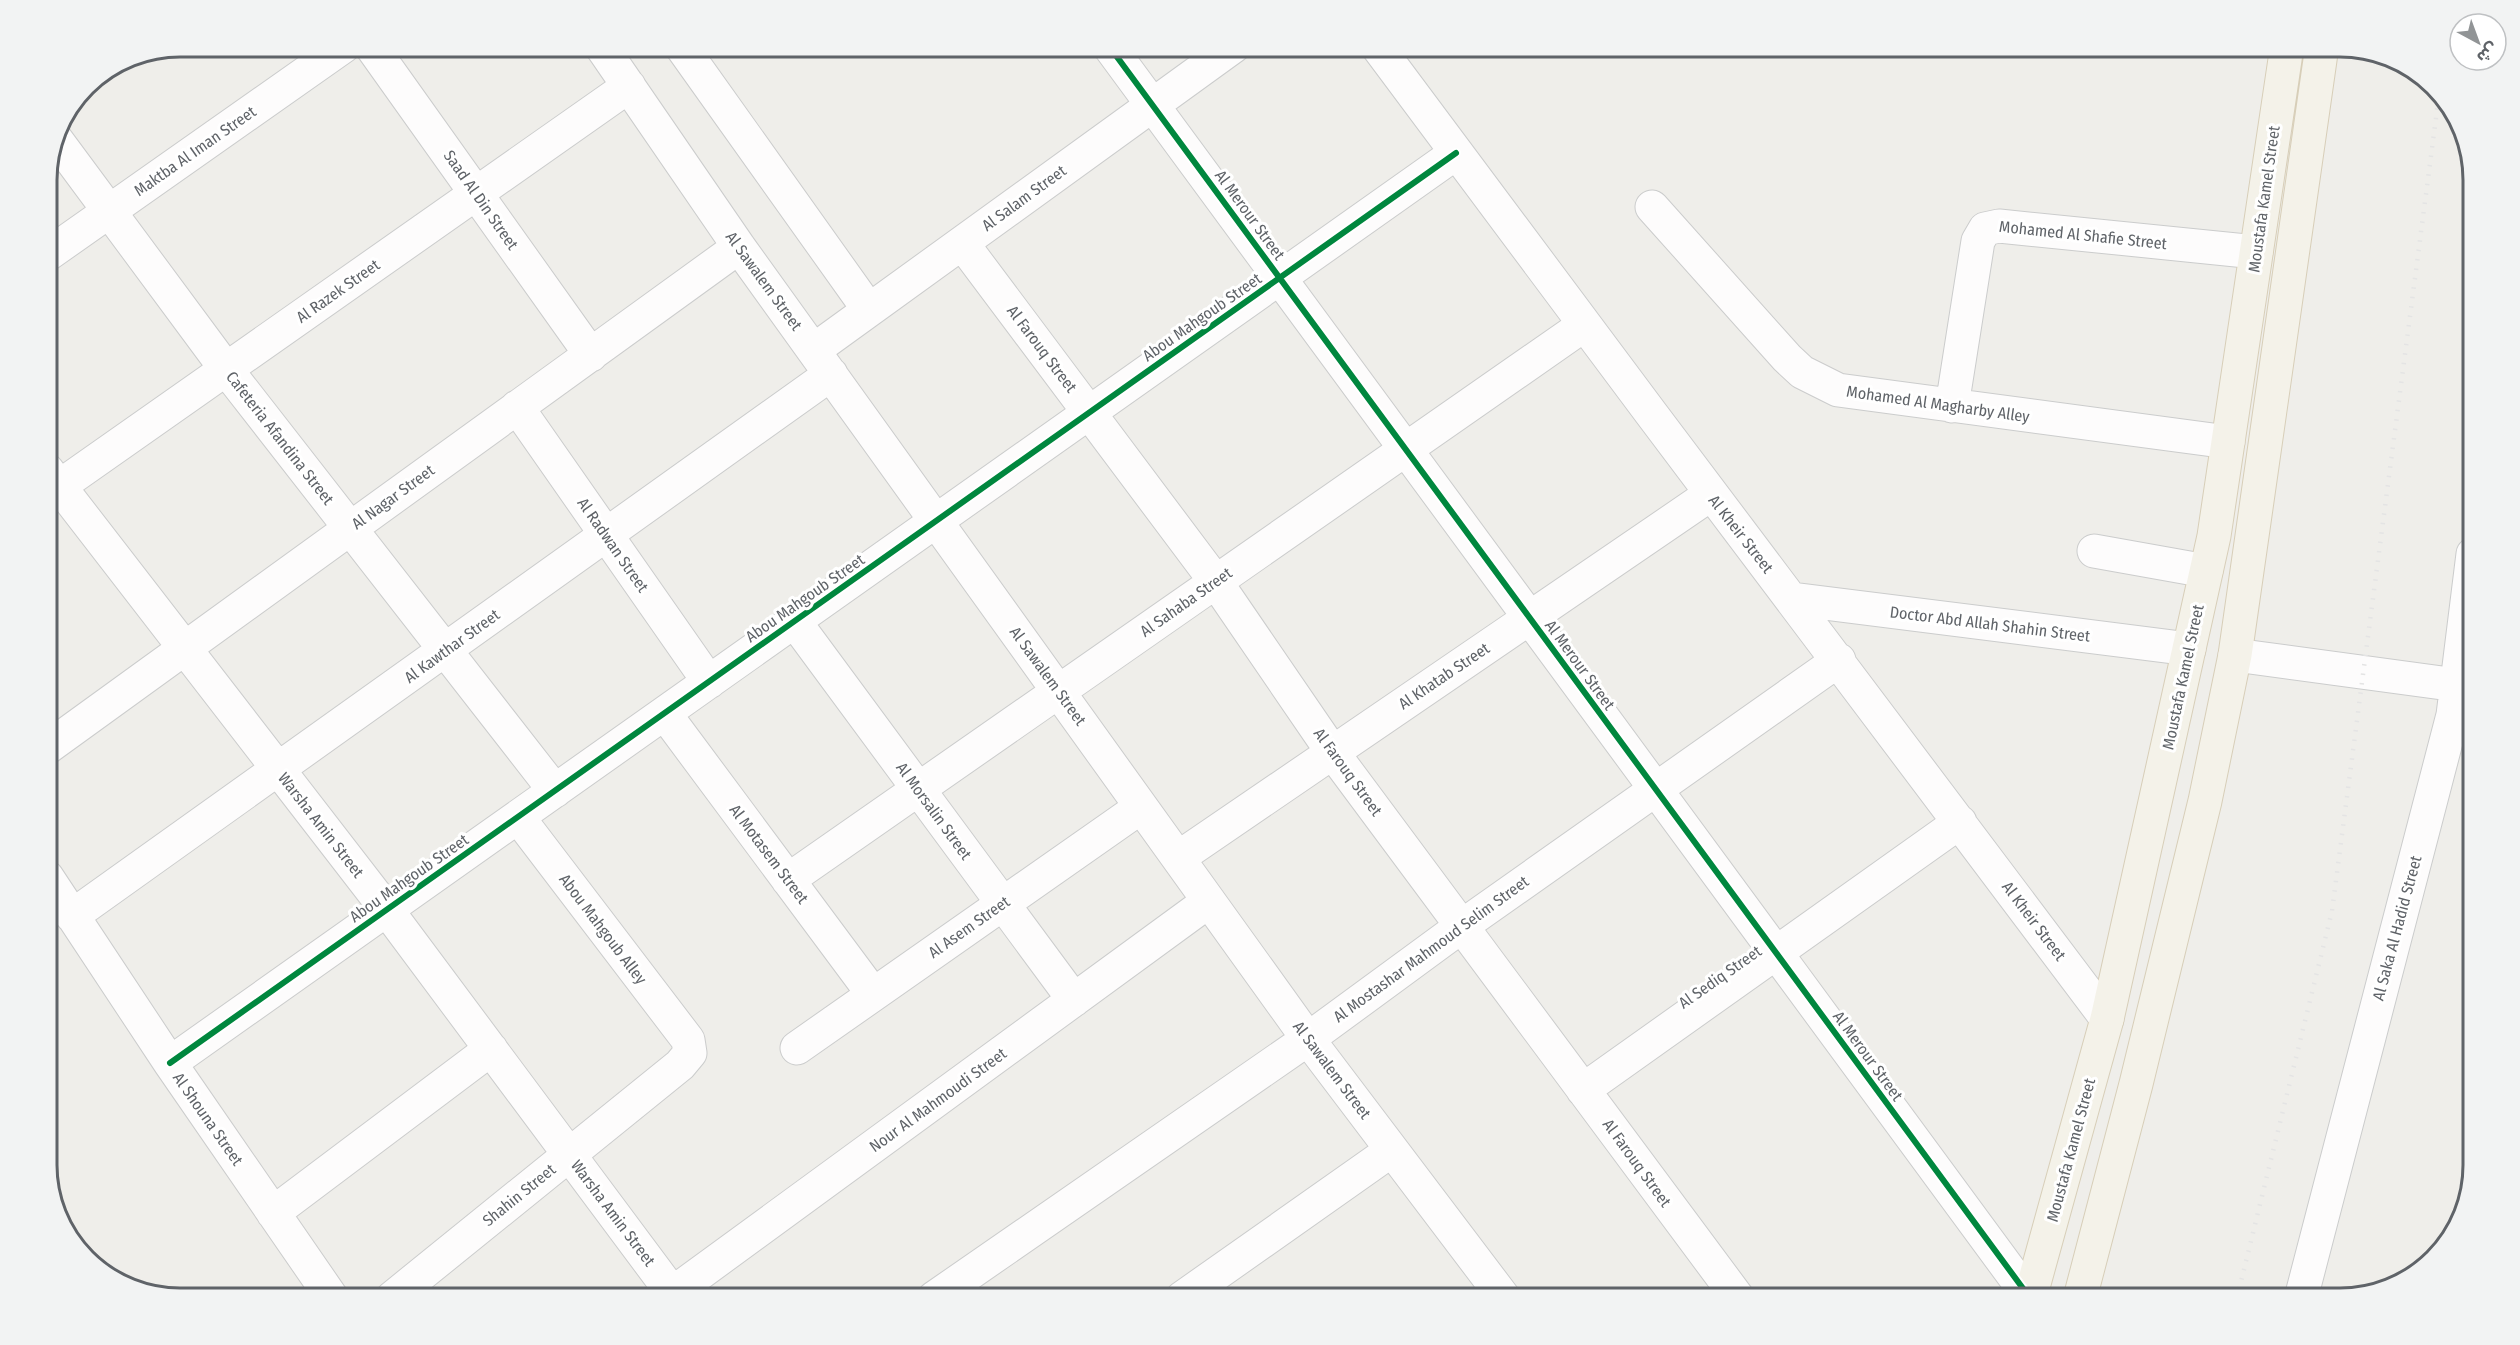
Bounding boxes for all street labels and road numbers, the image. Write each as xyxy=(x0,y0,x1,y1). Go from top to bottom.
street label: Maktba Al Iman Street xyxy=(131,101,260,200)
street label: Moustafa Kamel Street xyxy=(2244,124,2284,274)
street label: Saad Al Din Street xyxy=(440,147,523,254)
street label: Al Salam Street xyxy=(978,161,1070,235)
street label: Al Merour Street xyxy=(1211,166,1289,264)
street label: Mohamed Al Shafie Street xyxy=(1998,217,2169,253)
street label: Al Sawalem Street xyxy=(722,228,807,335)
street label: Al Razek Street xyxy=(293,255,384,327)
street label: Abou Mahgoub Street xyxy=(1139,268,1266,365)
street label: Al Farouq Street xyxy=(1003,302,1081,397)
street label: Cafeteria Afandina Street xyxy=(222,368,338,509)
street label: Mohamed Al Magharby Alley xyxy=(1845,382,2032,426)
street label: Al Nagar Street xyxy=(348,460,439,533)
street label: Al Kheir Street xyxy=(1705,491,1778,577)
street label: Al Radwan Street xyxy=(573,494,653,597)
street label: Abou Mahgoub Street xyxy=(742,549,869,646)
street label: Al Sahaba Street xyxy=(1136,563,1236,641)
street label: Doctor Abd Allah Shahin Street xyxy=(1889,602,2092,646)
street label: Moustafa Kamel Street xyxy=(2158,602,2208,751)
street label: Al Kawthar Street xyxy=(401,605,504,687)
street label: Al Merour Street xyxy=(1541,616,1619,714)
street label: Al Sawalem Street xyxy=(1006,623,1091,730)
street label: Al Khatab Street xyxy=(1395,638,1494,713)
street label: Al Farouq Street xyxy=(1310,724,1387,820)
street label: Al Morsalin Street xyxy=(892,759,976,864)
street label: Warsha Amin Street xyxy=(274,769,368,882)
street label: Al Motasem Street xyxy=(726,801,813,908)
street label: Abou Mahgoub Street xyxy=(346,829,473,926)
street label: Al Saka Al Hadid Street xyxy=(2369,853,2426,1003)
street label: Abou Mahgoub Alley xyxy=(555,870,651,989)
street label: Al Mostashar Mahmoud Selim Street xyxy=(1330,871,1533,1026)
street label: Al Kheir Street xyxy=(1998,878,2070,965)
street label: Al Asem Street xyxy=(925,892,1014,962)
street label: Al Sediq Street xyxy=(1675,941,1766,1012)
street label: Al Merour Street xyxy=(1829,1007,1907,1105)
street label: Al Sawalem Street xyxy=(1289,1017,1375,1123)
street label: Nour Al Mahmoudi Street xyxy=(866,1043,1011,1156)
street label: Al Shouna Street xyxy=(169,1069,247,1170)
street label: Moustafa Kamel Street xyxy=(2043,1075,2100,1224)
street label: Al Farouq Street xyxy=(1599,1115,1676,1211)
street label: Warsha Amin Street xyxy=(567,1156,660,1270)
street label: Shahin Street xyxy=(479,1159,560,1230)

